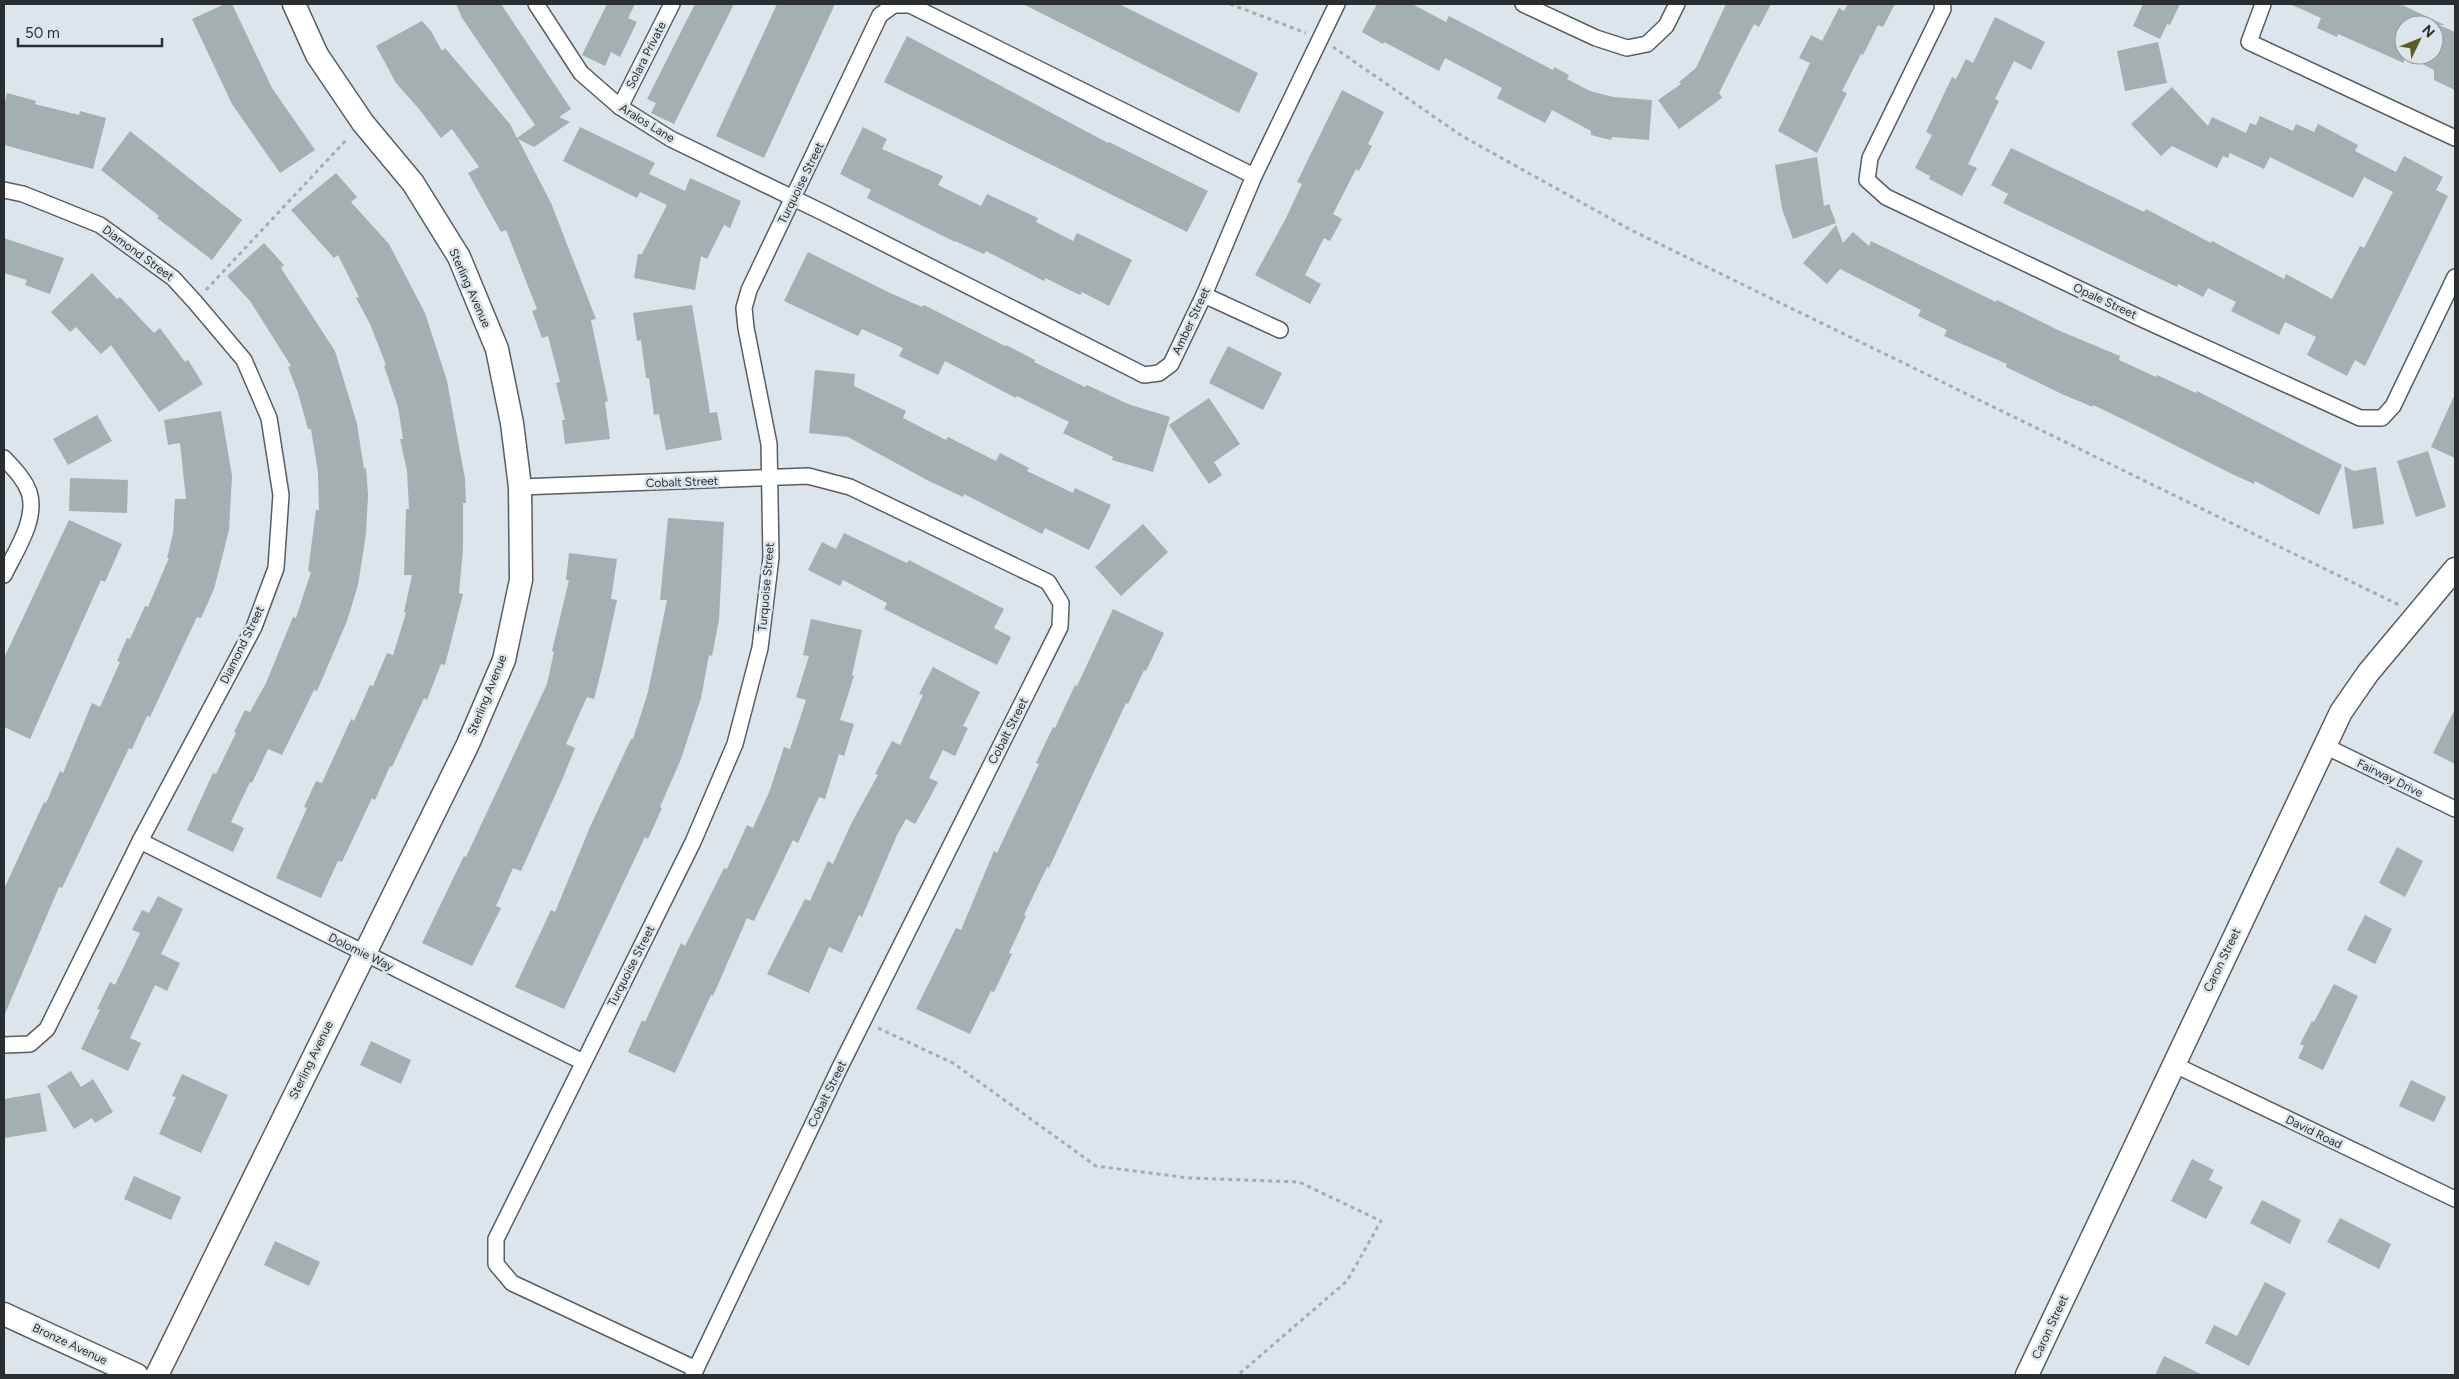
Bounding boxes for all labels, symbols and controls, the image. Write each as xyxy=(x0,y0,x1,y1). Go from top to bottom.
scale bar xyxy=(18,15,161,47)
north arrow xyxy=(2394,15,2444,65)
street label: Solara Private xyxy=(623,19,669,91)
text: N xyxy=(2418,22,2438,41)
text: 50 m xyxy=(25,24,60,42)
street label: Aralos Lane xyxy=(617,101,677,146)
street label: Turquoise Street xyxy=(775,140,827,226)
street label: Diamond Street xyxy=(100,222,177,284)
street label: Sterling Avenue xyxy=(446,246,494,330)
street label: Opale Street xyxy=(2071,280,2139,322)
street label: Amber Street xyxy=(1169,285,1213,357)
street label: Cobalt Street xyxy=(646,474,719,490)
street label: Turquoise Street xyxy=(755,542,777,632)
street label: Diamond Street xyxy=(217,603,267,686)
street label: Sterling Avenue xyxy=(465,652,510,737)
street label: Cobalt Street xyxy=(985,695,1031,766)
street label: Fairway Drive xyxy=(2355,756,2426,800)
street label: Turquoise Street xyxy=(605,923,658,1009)
street label: Caron Street xyxy=(2201,925,2244,994)
street label: Dolomie Way xyxy=(326,930,396,974)
street label: Sterling Avenue xyxy=(286,1018,336,1101)
street label: Cobalt Street xyxy=(805,1058,849,1130)
street label: David Road xyxy=(2284,1112,2344,1152)
street label: Caron Street xyxy=(2029,1292,2071,1361)
street label: Bronze Avenue xyxy=(30,1321,110,1368)

